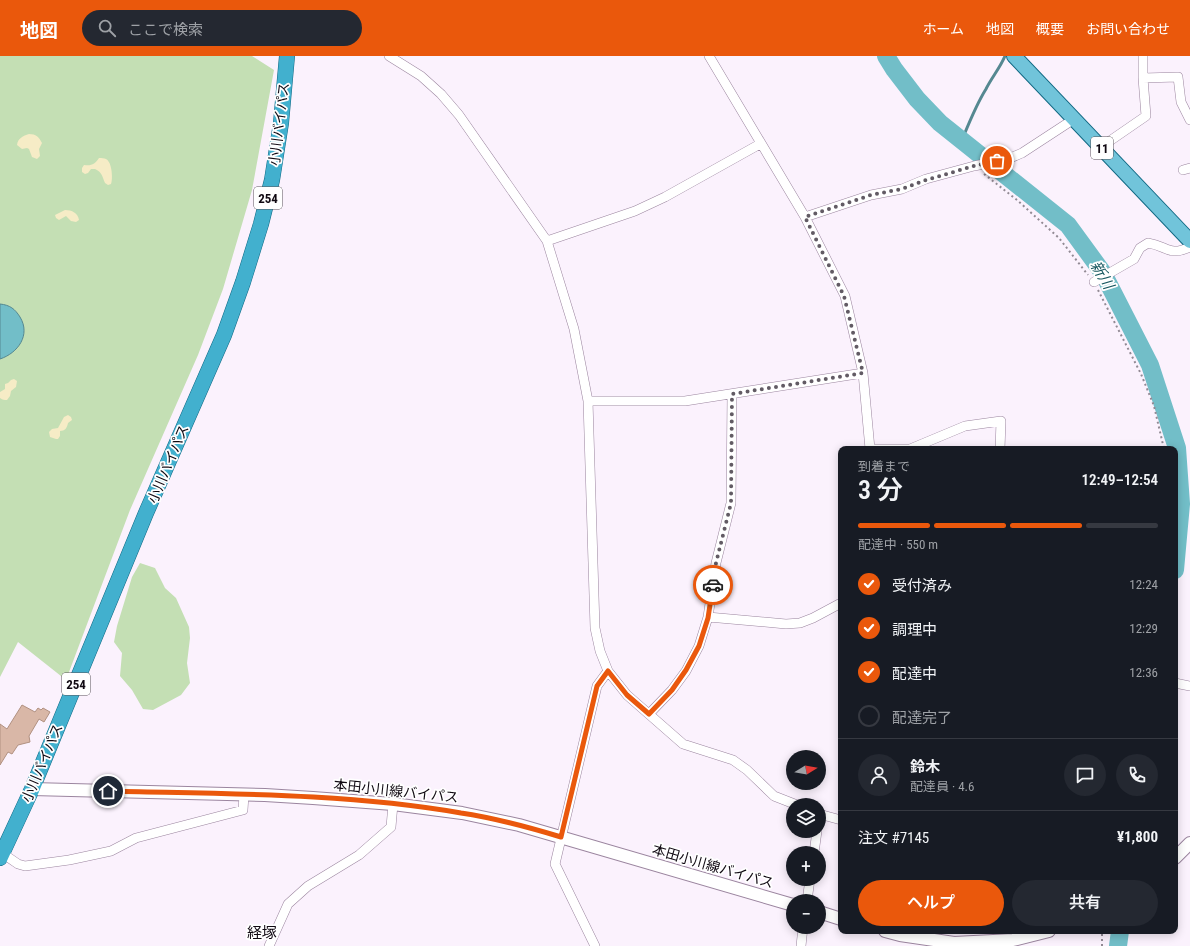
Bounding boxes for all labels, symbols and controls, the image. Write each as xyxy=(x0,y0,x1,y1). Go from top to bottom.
search box xyxy=(82,10,362,46)
icon: search xyxy=(96,17,118,39)
text: 地図 xyxy=(20,19,58,42)
text: ここで検索 xyxy=(128,21,203,39)
text: ホーム xyxy=(922,21,964,37)
text: 地図 xyxy=(986,21,1014,37)
text: 概要 xyxy=(1036,21,1064,37)
text: お問い合わせ xyxy=(1086,21,1170,37)
street label: 小川バイパス xyxy=(266,81,292,167)
road number: 11 xyxy=(1091,137,1113,159)
pin xyxy=(980,144,1014,178)
icon: bag xyxy=(986,150,1008,172)
road number: 254 xyxy=(254,187,282,209)
water label: 新川 xyxy=(1087,258,1118,294)
street label: 小川バイパス xyxy=(144,422,192,506)
text: 到着まで xyxy=(858,459,910,474)
text: 12:49–12:54 xyxy=(1081,471,1158,489)
text: 3 分 xyxy=(858,475,903,505)
text: 配達中 · 550 m xyxy=(858,537,938,552)
courier xyxy=(693,565,733,605)
icon: check xyxy=(858,573,880,595)
icon: car xyxy=(702,574,724,596)
text: 受付済み xyxy=(892,577,952,595)
text: 12:24 xyxy=(1129,577,1158,592)
icon: check xyxy=(858,617,880,639)
text: 調理中 xyxy=(892,621,937,639)
text: 12:29 xyxy=(1129,621,1158,636)
icon: check xyxy=(858,661,880,683)
text: 配達中 xyxy=(892,665,937,683)
text: 12:36 xyxy=(1129,665,1158,680)
road number: 254 xyxy=(62,673,90,695)
text: 配達完了 xyxy=(892,709,952,727)
street label: 小川バイパス xyxy=(18,721,66,805)
north arrow xyxy=(786,750,826,790)
map controls xyxy=(786,750,826,934)
button: person xyxy=(858,754,900,796)
button: chat xyxy=(1064,754,1106,796)
button: phone xyxy=(1116,754,1158,796)
text: 鈴木 xyxy=(910,758,940,776)
pin xyxy=(91,774,125,808)
street label: 本田小川線バイパス xyxy=(333,776,459,806)
text: 配達員 · 4.6 xyxy=(910,779,974,794)
icon: home xyxy=(97,780,119,802)
button: layers xyxy=(786,798,826,838)
text: ¥1,800 xyxy=(1117,828,1158,846)
text: 注文 #7145 xyxy=(858,829,929,847)
street label: 本田小川線バイパス xyxy=(650,841,776,891)
button: + xyxy=(786,846,826,886)
button: ヘルプ xyxy=(858,880,1004,926)
button: 共有 xyxy=(1012,880,1158,926)
button: − xyxy=(786,894,826,934)
district label: 経塚 xyxy=(247,924,277,942)

